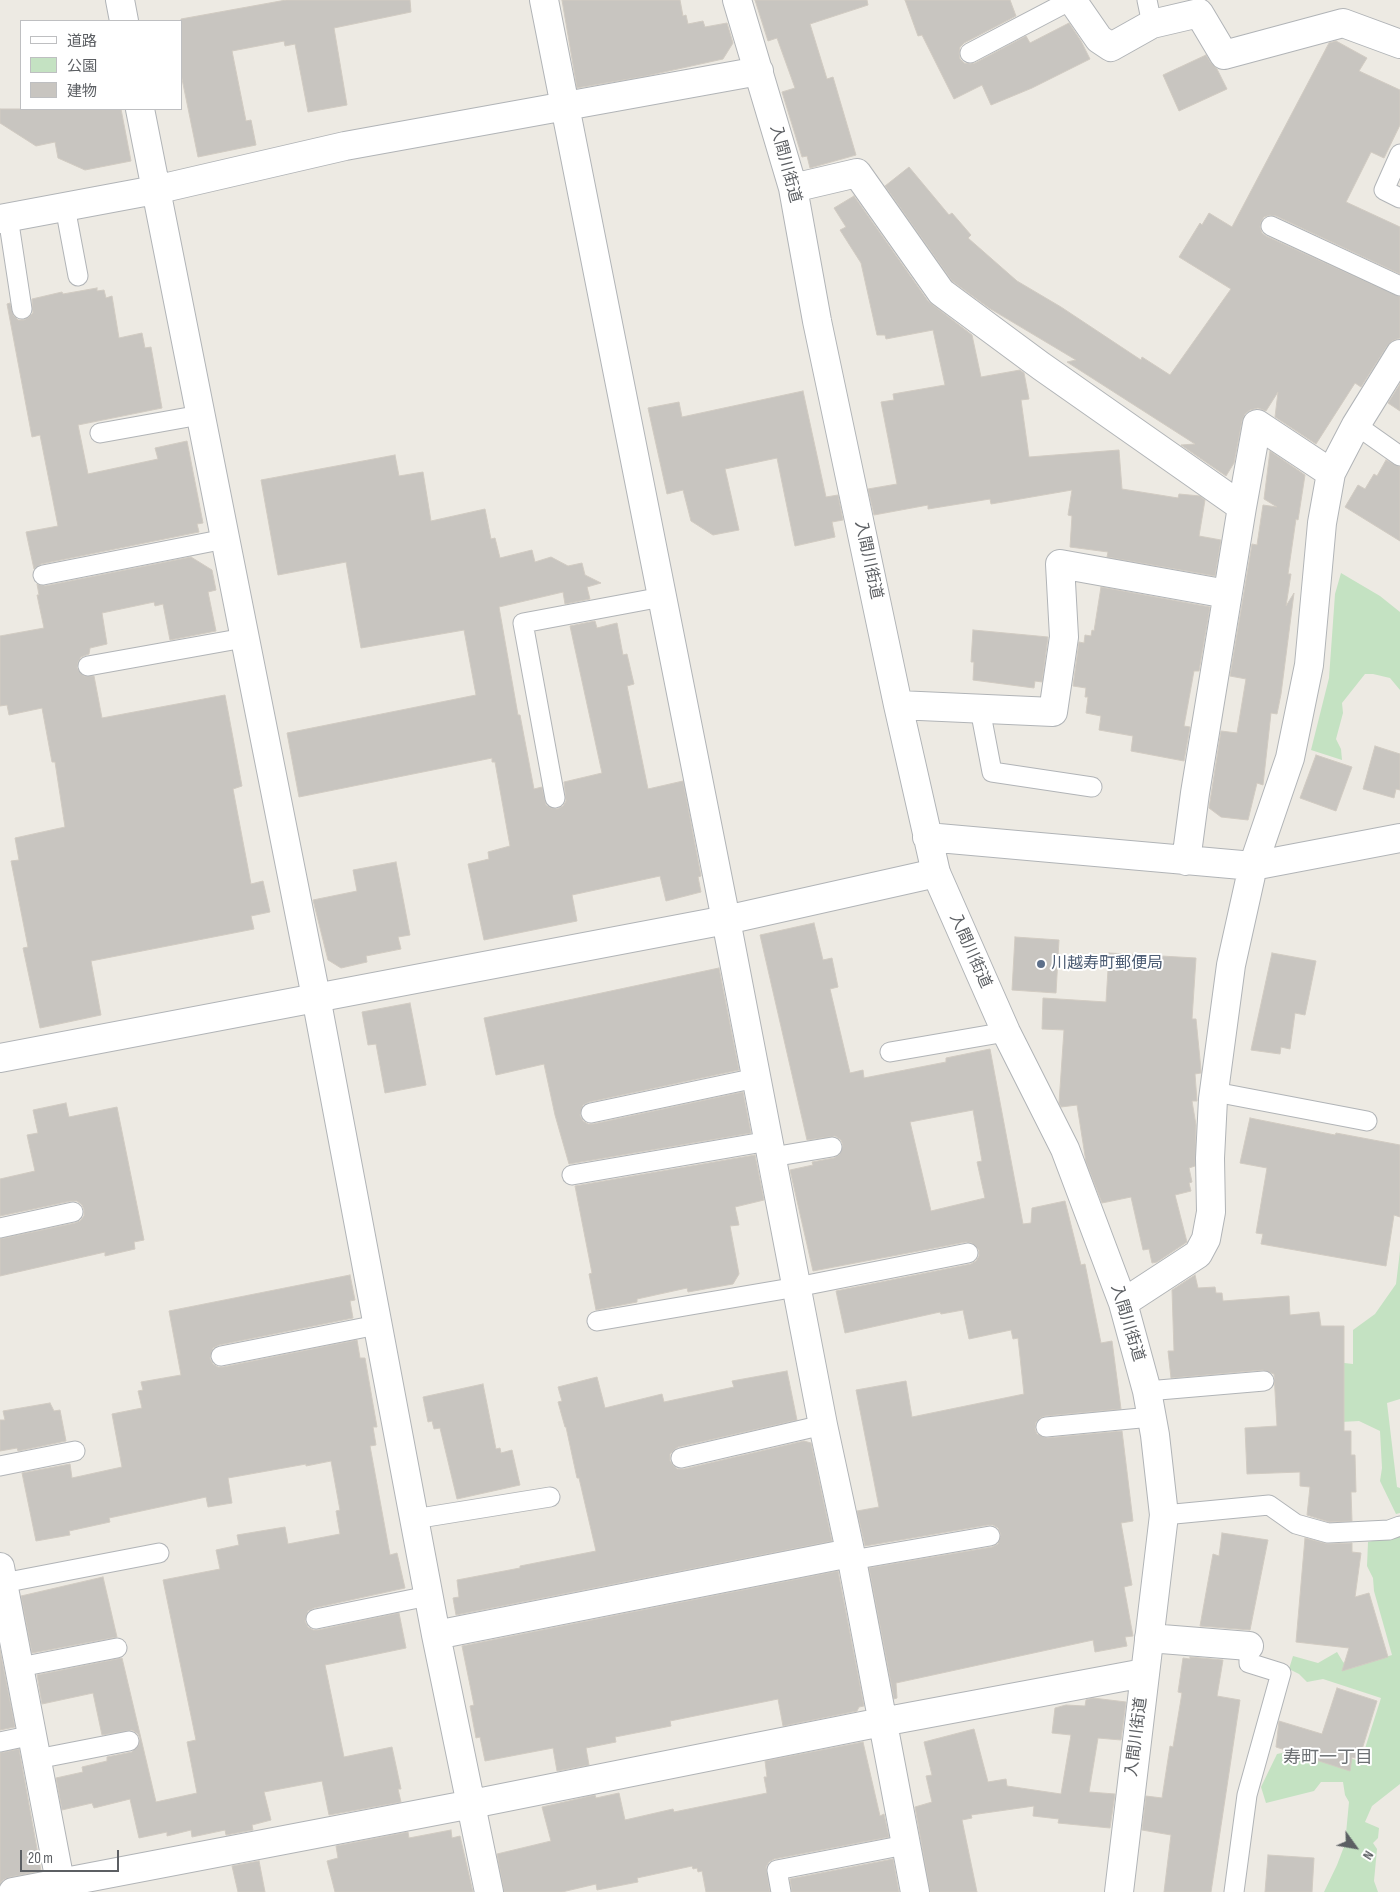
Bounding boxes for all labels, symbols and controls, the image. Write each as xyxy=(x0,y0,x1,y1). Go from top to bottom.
legend xyxy=(20,20,182,110)
text: 道路 xyxy=(67,32,97,51)
text: 公園 xyxy=(67,57,97,76)
text: 建物 xyxy=(67,82,97,101)
street label: 入間川街道 xyxy=(765,123,805,205)
street label: 入間川街道 xyxy=(850,519,886,601)
street label: 入間川街道 xyxy=(945,911,995,991)
place label: 川越寿町郵便局 xyxy=(1051,954,1163,974)
marker: 川越寿町郵便局 xyxy=(1035,958,1047,970)
street label: 入間川街道 xyxy=(1106,1282,1148,1364)
street label: 入間川街道 xyxy=(1123,1696,1151,1778)
district label: 寿町一丁目 xyxy=(1283,1747,1373,1769)
north arrow xyxy=(1330,1822,1380,1872)
scale bar xyxy=(22,1840,121,1872)
text: N xyxy=(1359,1848,1377,1863)
text: 20 m xyxy=(28,1849,53,1868)

